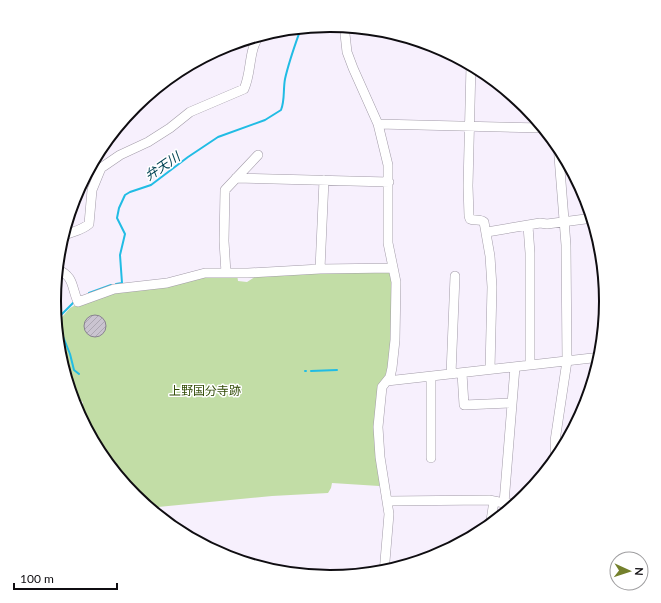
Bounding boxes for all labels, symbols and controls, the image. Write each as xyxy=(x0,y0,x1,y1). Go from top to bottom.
water label: 弁天川 xyxy=(141,147,184,184)
park label: 上野国分寺跡 xyxy=(169,383,241,398)
north arrow xyxy=(609,551,649,591)
scale bar xyxy=(14,565,117,591)
text: N xyxy=(633,567,646,576)
text: 100 m xyxy=(20,571,54,586)

